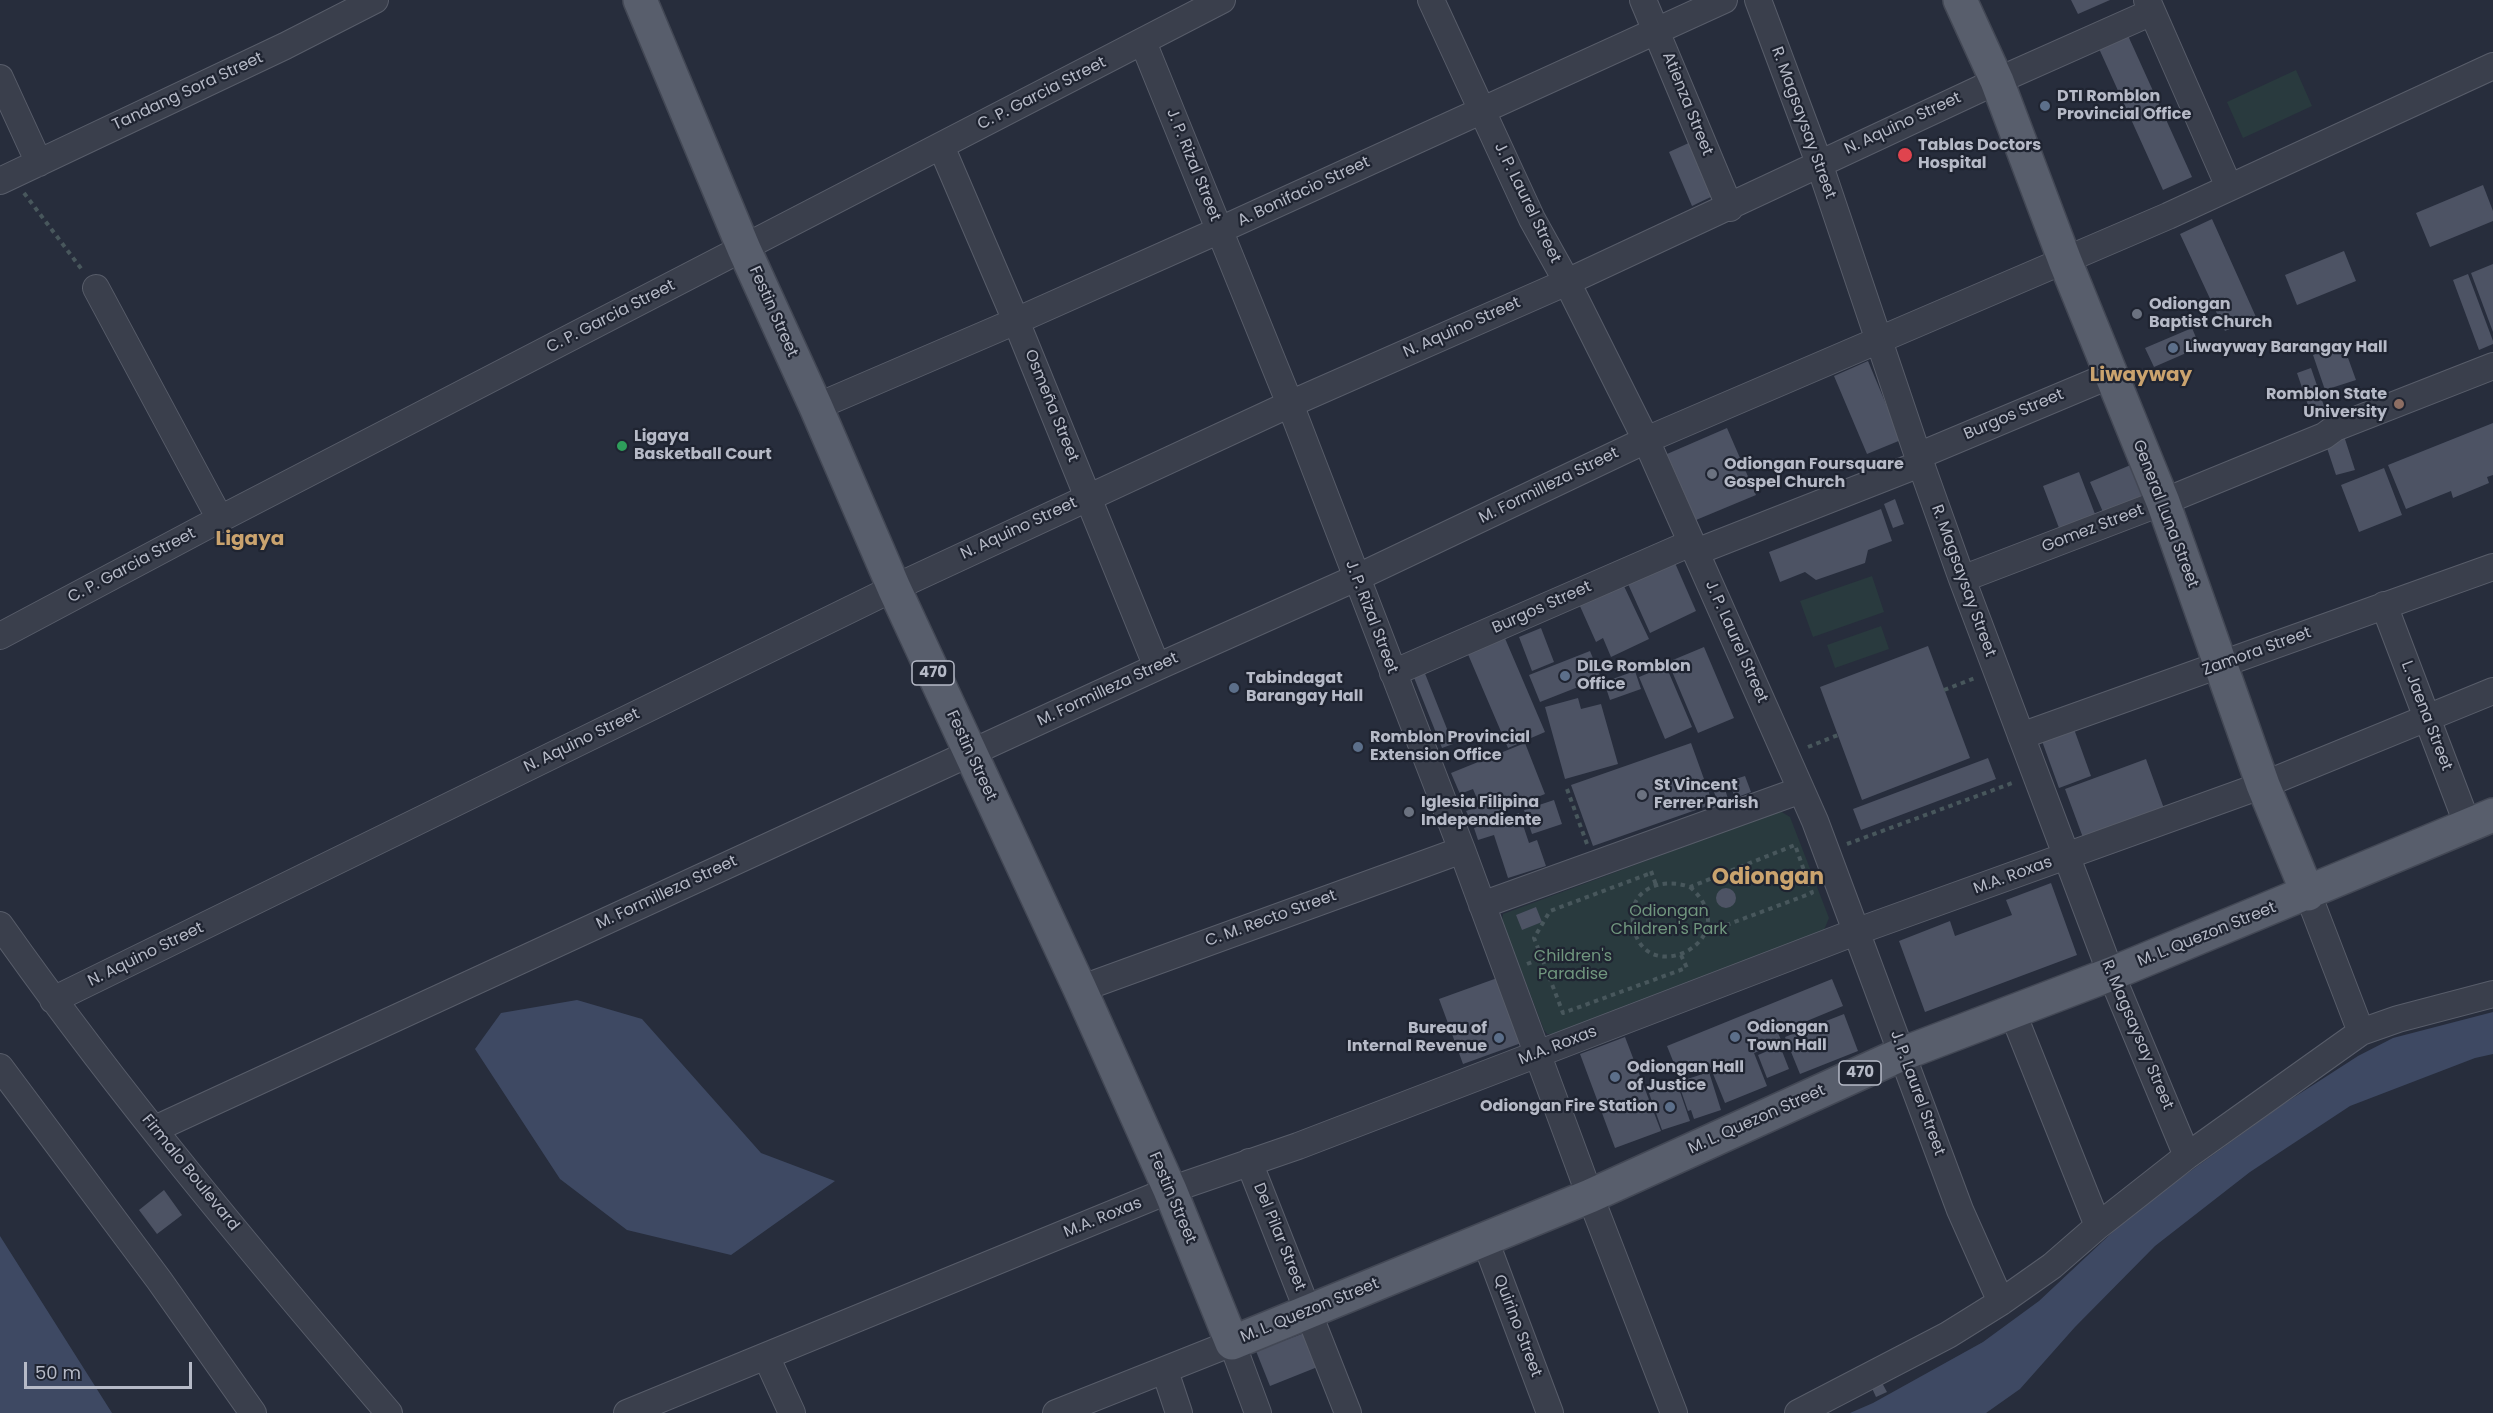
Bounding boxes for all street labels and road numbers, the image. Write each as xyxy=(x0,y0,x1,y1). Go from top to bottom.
street label: R. Magsaysay Street xyxy=(1767,44,1839,202)
street label: Tandang Sora Street xyxy=(110,49,266,135)
street label: Atienza Street xyxy=(1658,49,1716,159)
street label: C. P. Garcia Street xyxy=(975,53,1109,135)
street label: N. Aquino Street xyxy=(1842,89,1964,159)
street label: J. P. Rizal Street xyxy=(1162,106,1224,224)
street label: J. P. Laurel Street xyxy=(1489,140,1565,266)
street label: A. Bonifacio Street xyxy=(1235,153,1373,231)
street label: Festin Street xyxy=(744,264,802,360)
street label: C. P. Garcia Street xyxy=(544,276,678,358)
street label: N. Aquino Street xyxy=(1400,294,1524,362)
street label: Osmeña Street xyxy=(1020,347,1082,465)
street label: Burgos Street xyxy=(1961,385,2067,445)
street label: General Luna Street xyxy=(2128,437,2202,591)
street label: M. Formilleza Street xyxy=(1476,444,1622,528)
street label: N. Aquino Street xyxy=(958,494,1080,564)
street label: Gomez Street xyxy=(2039,501,2147,557)
street label: R. Magsaysay Street xyxy=(1927,502,1999,660)
street label: C. P. Garcia Street xyxy=(65,524,199,608)
street label: J. P. Rizal Street xyxy=(1341,558,1401,676)
street label: Burgos Street xyxy=(1489,578,1595,638)
street label: J. P. Laurel Street xyxy=(1700,578,1772,706)
street label: Zamora Street xyxy=(2200,623,2314,681)
street label: M. Formilleza Street xyxy=(1035,649,1181,731)
street label: L. Jaena Street xyxy=(2396,658,2456,774)
road number: 470 xyxy=(912,661,954,685)
street label: N. Aquino Street xyxy=(521,705,643,777)
street label: Festin Street xyxy=(942,708,1000,804)
street label: M. Formilleza Street xyxy=(594,852,740,934)
street label: M.A. Roxas xyxy=(1971,853,2055,899)
street label: C. M. Recto Street xyxy=(1203,886,1339,952)
street label: M. L. Quezon Street xyxy=(2135,898,2279,972)
street label: N. Aquino Street xyxy=(85,919,207,991)
street label: R. Magsaysay Street xyxy=(2097,957,2177,1113)
street label: M.A. Roxas xyxy=(1516,1022,1600,1070)
street label: J. P. Laurel Street xyxy=(1885,1028,1949,1158)
road number: 470 xyxy=(1839,1061,1881,1085)
street label: M. L. Quezon Street xyxy=(1686,1081,1828,1159)
street label: Firmalo Boulevard xyxy=(137,1111,243,1235)
street label: Festin Street xyxy=(1144,1149,1200,1247)
street label: Del Pilar Street xyxy=(1249,1180,1309,1294)
street label: M.A. Roxas xyxy=(1061,1194,1145,1242)
street label: Quirino Street xyxy=(1489,1272,1545,1380)
street label: M. L. Quezon Street xyxy=(1238,1274,1382,1348)

